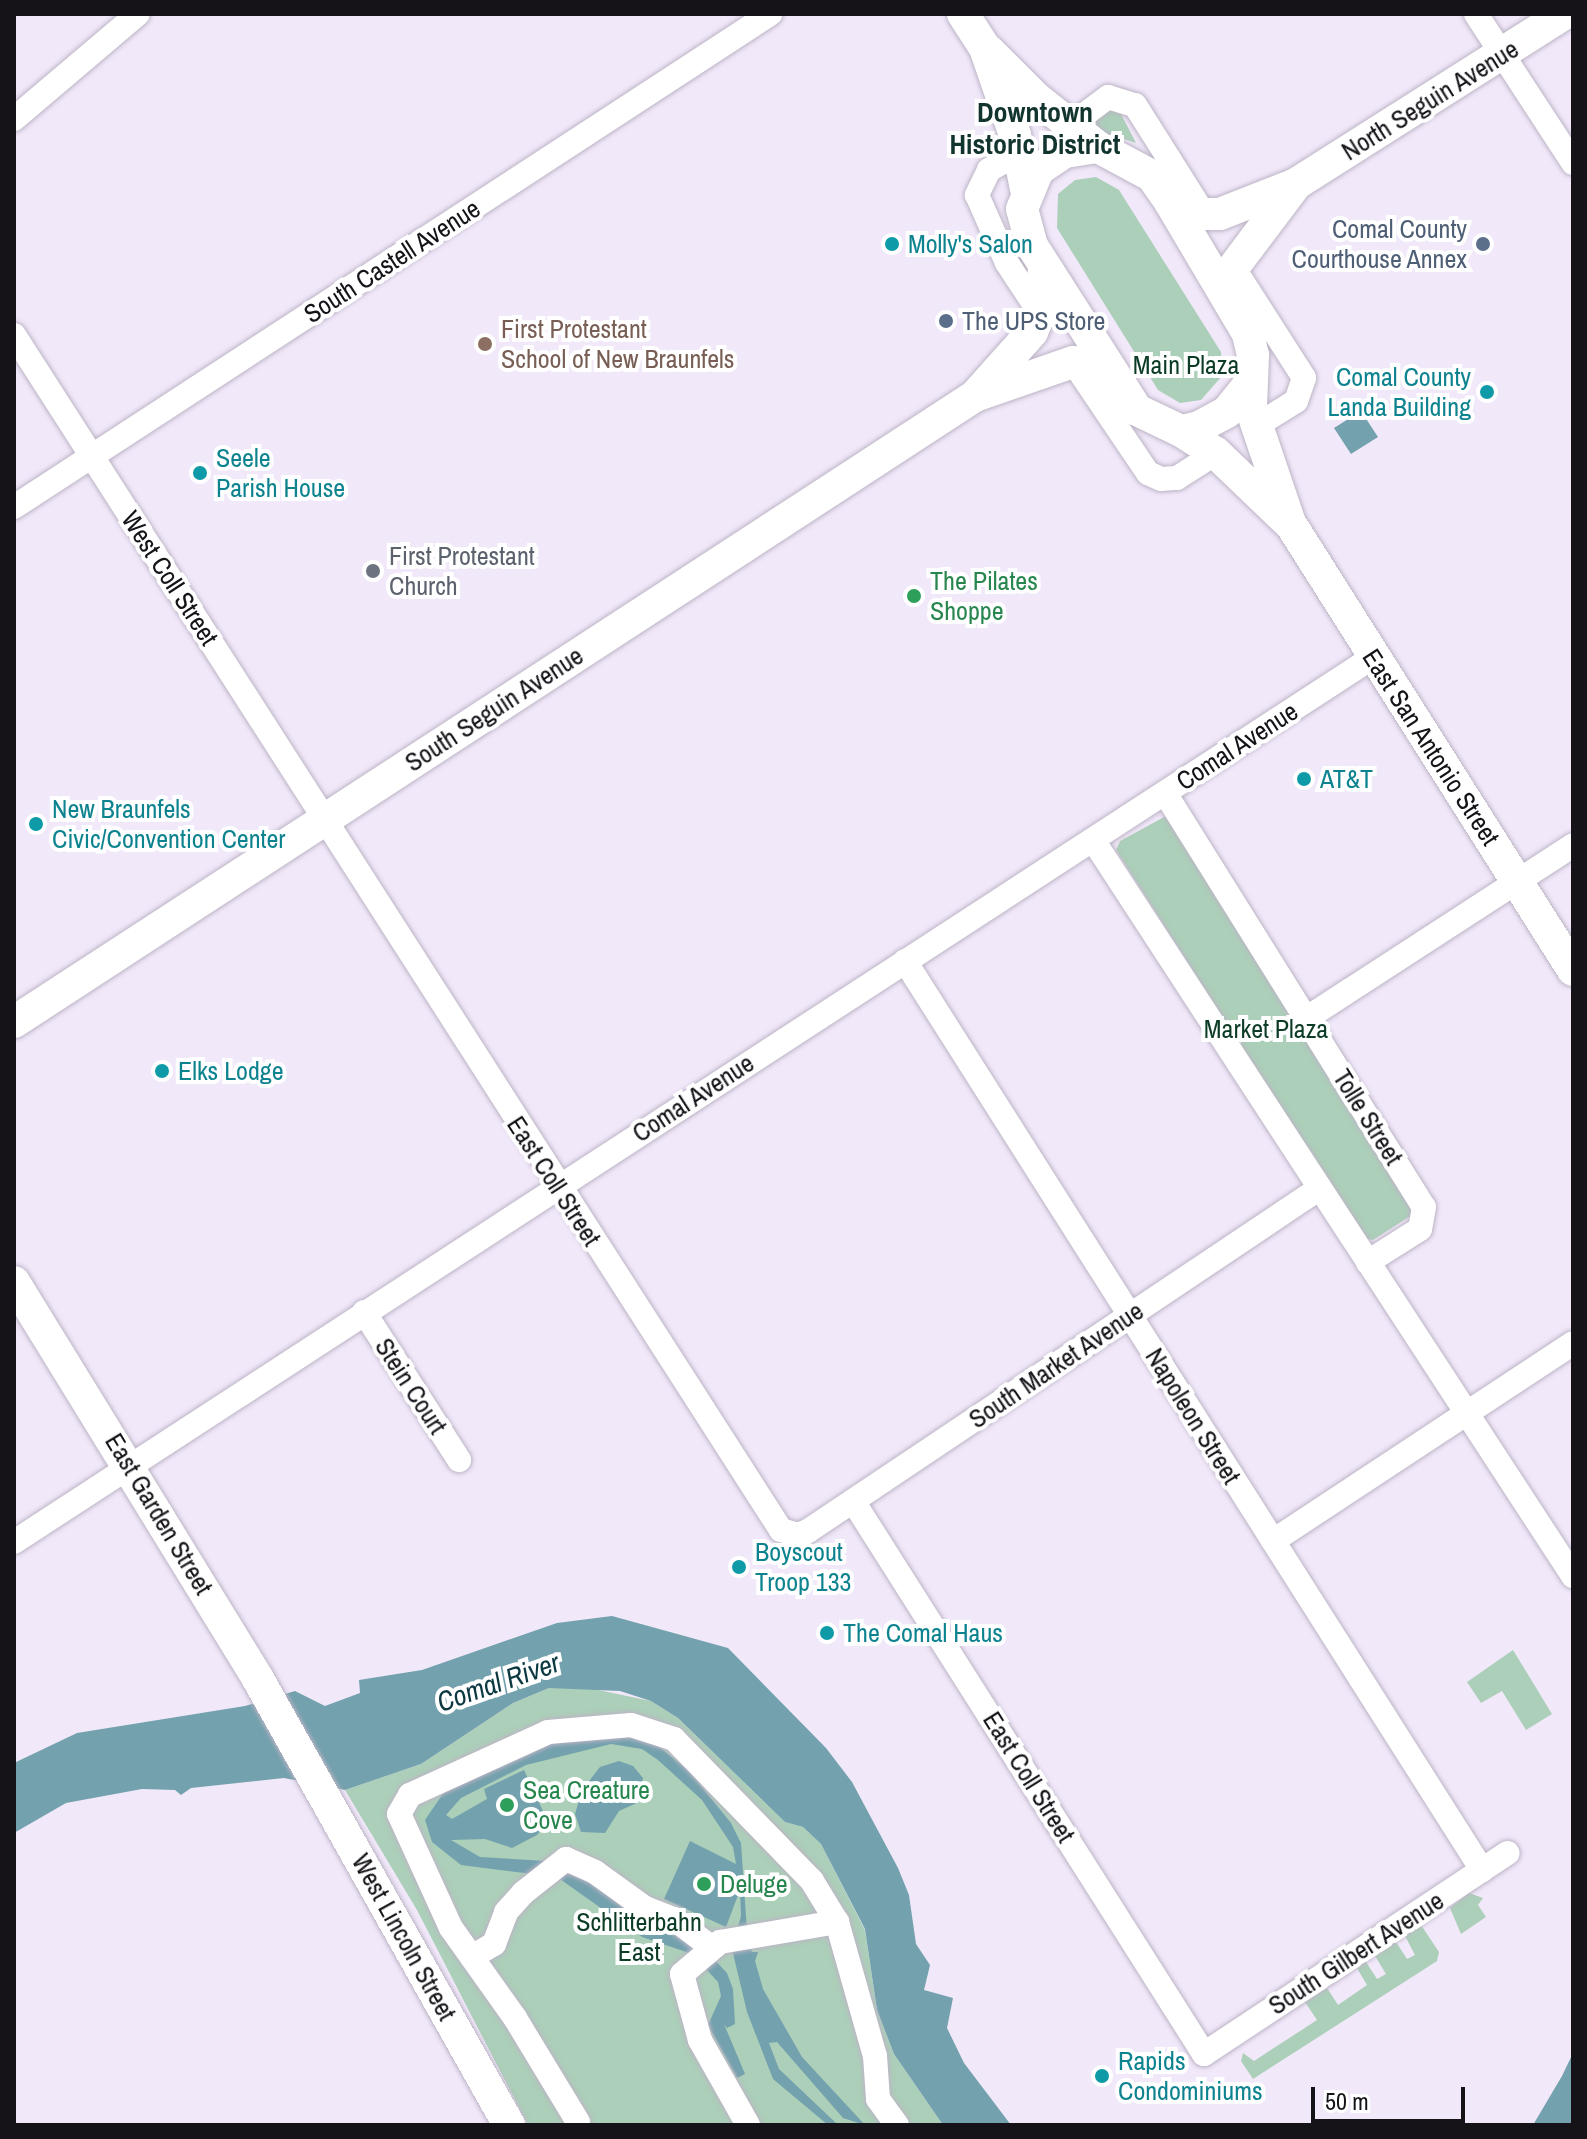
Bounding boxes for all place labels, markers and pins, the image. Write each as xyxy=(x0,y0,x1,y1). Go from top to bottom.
place label: Comal County Courthouse Annex xyxy=(1290,213,1467,274)
place label: Molly's Salon xyxy=(908,228,1033,260)
marker: Molly's Salon xyxy=(883,235,901,253)
marker: Comal County Courthouse Annex xyxy=(1474,235,1492,253)
place label: The UPS Store xyxy=(962,305,1105,337)
marker: The UPS Store xyxy=(937,312,955,330)
place label: First Protestant School of New Braunfels xyxy=(501,313,734,374)
marker: First Protestant School of New Braunfels xyxy=(476,335,494,353)
place label: Comal County Landa Building xyxy=(1328,361,1471,422)
marker: Comal County Landa Building xyxy=(1478,383,1496,401)
place label: Seele Parish House xyxy=(216,442,345,504)
marker: Seele Parish House xyxy=(191,464,209,482)
place label: First Protestant Church xyxy=(389,540,535,602)
marker: First Protestant Church xyxy=(364,562,382,580)
place label: The Pilates Shoppe xyxy=(930,565,1038,626)
marker: The Pilates Shoppe xyxy=(905,587,923,605)
place label: AT&T xyxy=(1320,763,1373,795)
marker: AT&T xyxy=(1295,770,1313,788)
place label: New Braunfels Civic/Convention Center xyxy=(52,793,285,854)
marker: New Braunfels Civic/Convention Center xyxy=(27,815,45,833)
place label: Elks Lodge xyxy=(178,1055,283,1087)
marker: Elks Lodge xyxy=(153,1062,171,1080)
place label: Boyscout Troop 133 xyxy=(755,1536,851,1598)
marker: Boyscout Troop 133 xyxy=(730,1558,748,1576)
place label: The Comal Haus xyxy=(843,1617,1003,1649)
marker: The Comal Haus xyxy=(818,1624,836,1642)
place label: Sea Creature Cove xyxy=(523,1774,650,1836)
marker: Sea Creature Cove xyxy=(498,1796,516,1814)
place label: Deluge xyxy=(720,1868,788,1900)
marker: Deluge xyxy=(695,1875,713,1893)
place label: Rapids Condominiums xyxy=(1118,2045,1263,2106)
marker: Rapids Condominiums xyxy=(1093,2067,1111,2085)

